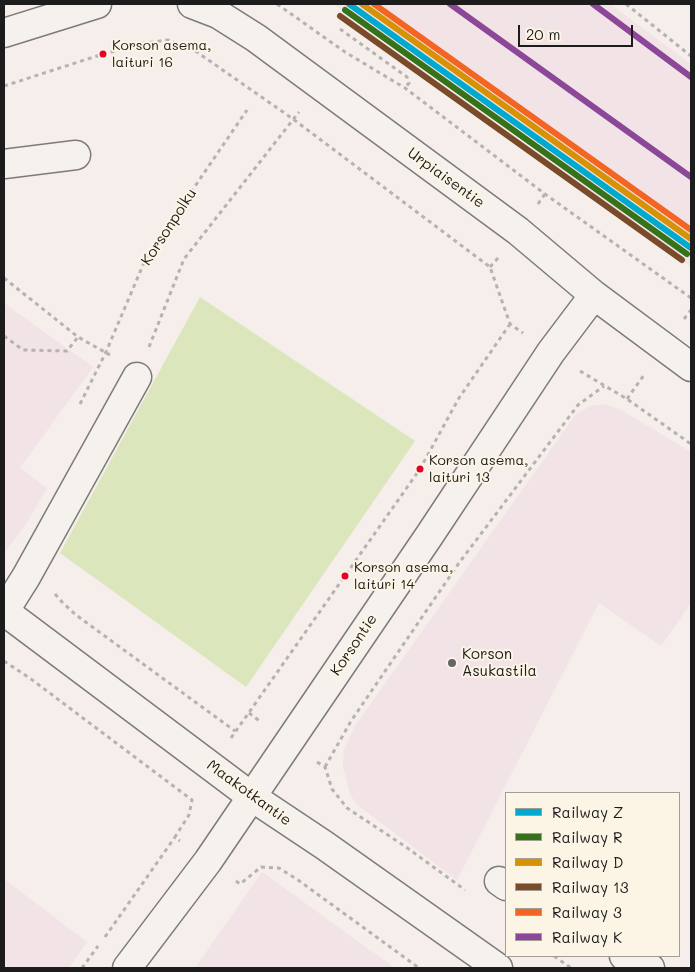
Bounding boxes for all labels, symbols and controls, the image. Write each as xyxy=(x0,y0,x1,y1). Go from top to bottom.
scale bar xyxy=(520,15,635,47)
text: 20 m xyxy=(526,24,560,44)
place label: Korson asema, laituri 16 xyxy=(112,38,211,70)
marker: Korson asema, laituri 16 xyxy=(98,49,108,59)
street label: Urpiaisentie xyxy=(404,144,488,212)
street label: Korsonpolku xyxy=(137,185,201,269)
place label: Korson asema, laituri 13 xyxy=(429,453,528,486)
marker: Korson asema, laituri 13 xyxy=(415,464,425,474)
place label: Korson asema, laituri 14 xyxy=(354,560,453,592)
marker: Korson asema, laituri 14 xyxy=(340,571,350,581)
street label: Korsontie xyxy=(327,611,381,679)
place label: Korson Asukastila xyxy=(462,645,537,680)
marker: Korson Asukastila xyxy=(446,657,458,669)
street label: Maakotkantie xyxy=(203,756,295,830)
legend xyxy=(505,792,680,957)
text: Railway Z xyxy=(552,802,623,822)
text: Railway R xyxy=(552,827,623,847)
text: Railway D xyxy=(552,852,623,872)
text: Railway 13 xyxy=(552,877,628,897)
text: Railway 3 xyxy=(552,902,622,922)
text: Railway K xyxy=(552,927,622,947)

